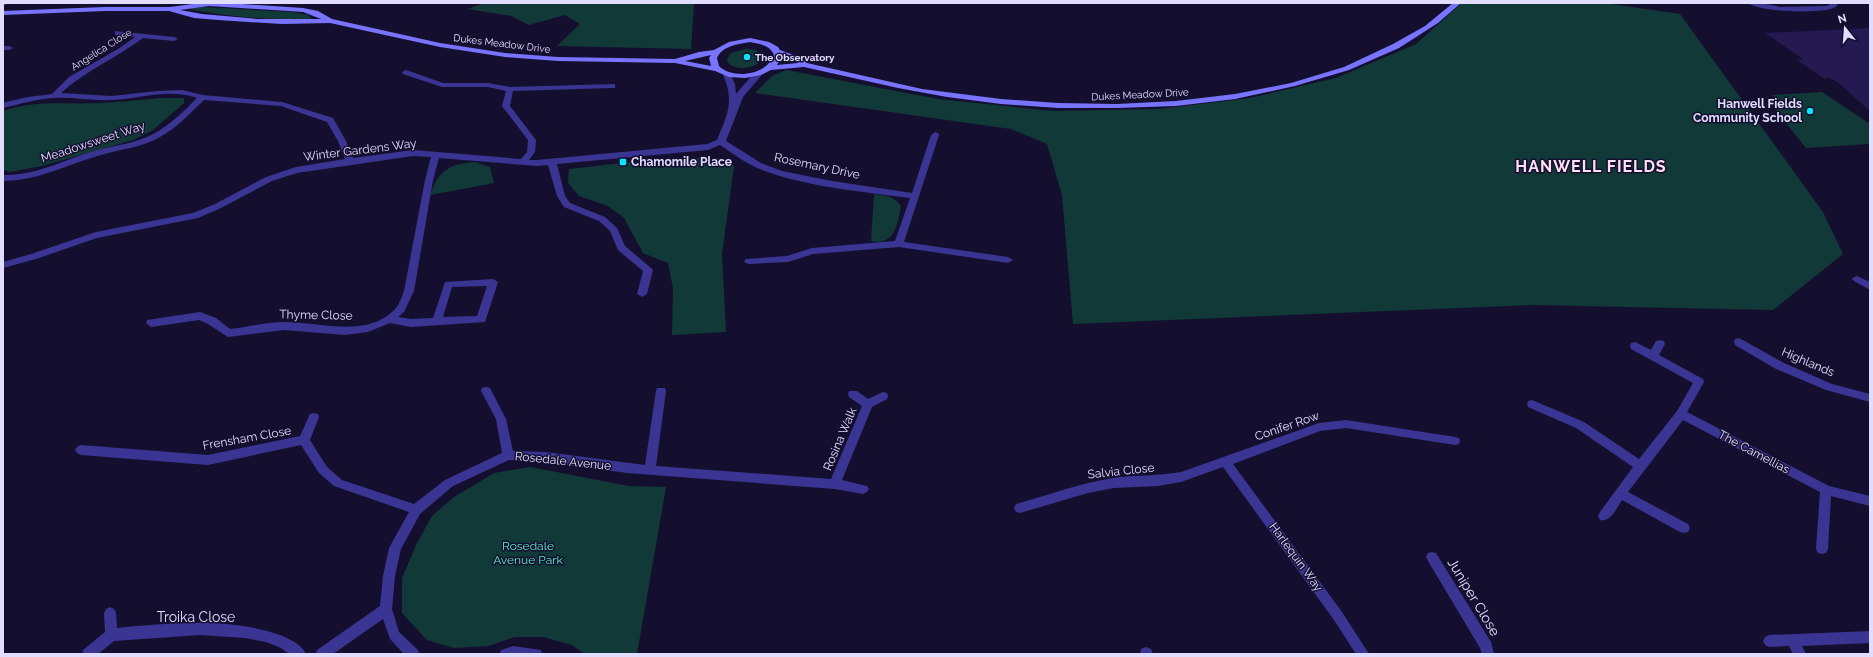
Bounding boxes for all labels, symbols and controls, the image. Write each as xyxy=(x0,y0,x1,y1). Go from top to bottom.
north arrow xyxy=(1825,8,1865,48)
text: N xyxy=(1836,11,1848,26)
street label: Angelica Close xyxy=(69,26,134,72)
street label: Dukes Meadow Drive xyxy=(453,32,551,55)
marker: The Observatory xyxy=(742,52,752,62)
place label: The Observatory xyxy=(755,52,835,63)
street label: Dukes Meadow Drive xyxy=(1091,86,1189,103)
place label: Hanwell Fields Community School xyxy=(1693,97,1802,125)
marker: Hanwell Fields Community School xyxy=(1805,106,1815,116)
street label: Meadowsweet Way xyxy=(39,118,147,165)
street label: Winter Gardens Way xyxy=(303,136,418,164)
street label: Rosemary Drive xyxy=(773,150,861,182)
place label: Chamomile Place xyxy=(631,155,732,169)
marker: Chamomile Place xyxy=(618,157,628,167)
district label: HANWELL FIELDS xyxy=(1515,157,1667,176)
street label: Thyme Close xyxy=(279,307,353,323)
street label: Highlands xyxy=(1780,345,1837,379)
street label: Rosina Walk xyxy=(820,405,860,473)
street label: Conifer Row xyxy=(1253,408,1321,444)
street label: Frensham Close xyxy=(202,423,292,453)
street label: The Camellias xyxy=(1716,427,1792,477)
street label: Rosedale Avenue xyxy=(514,449,612,473)
street label: Salvia Close xyxy=(1087,461,1155,481)
street label: Harlequin Way xyxy=(1266,520,1326,594)
park label: Rosedale Avenue Park xyxy=(493,539,563,567)
street label: Juniper Close xyxy=(1444,555,1504,639)
street label: Troika Close xyxy=(157,609,235,625)

